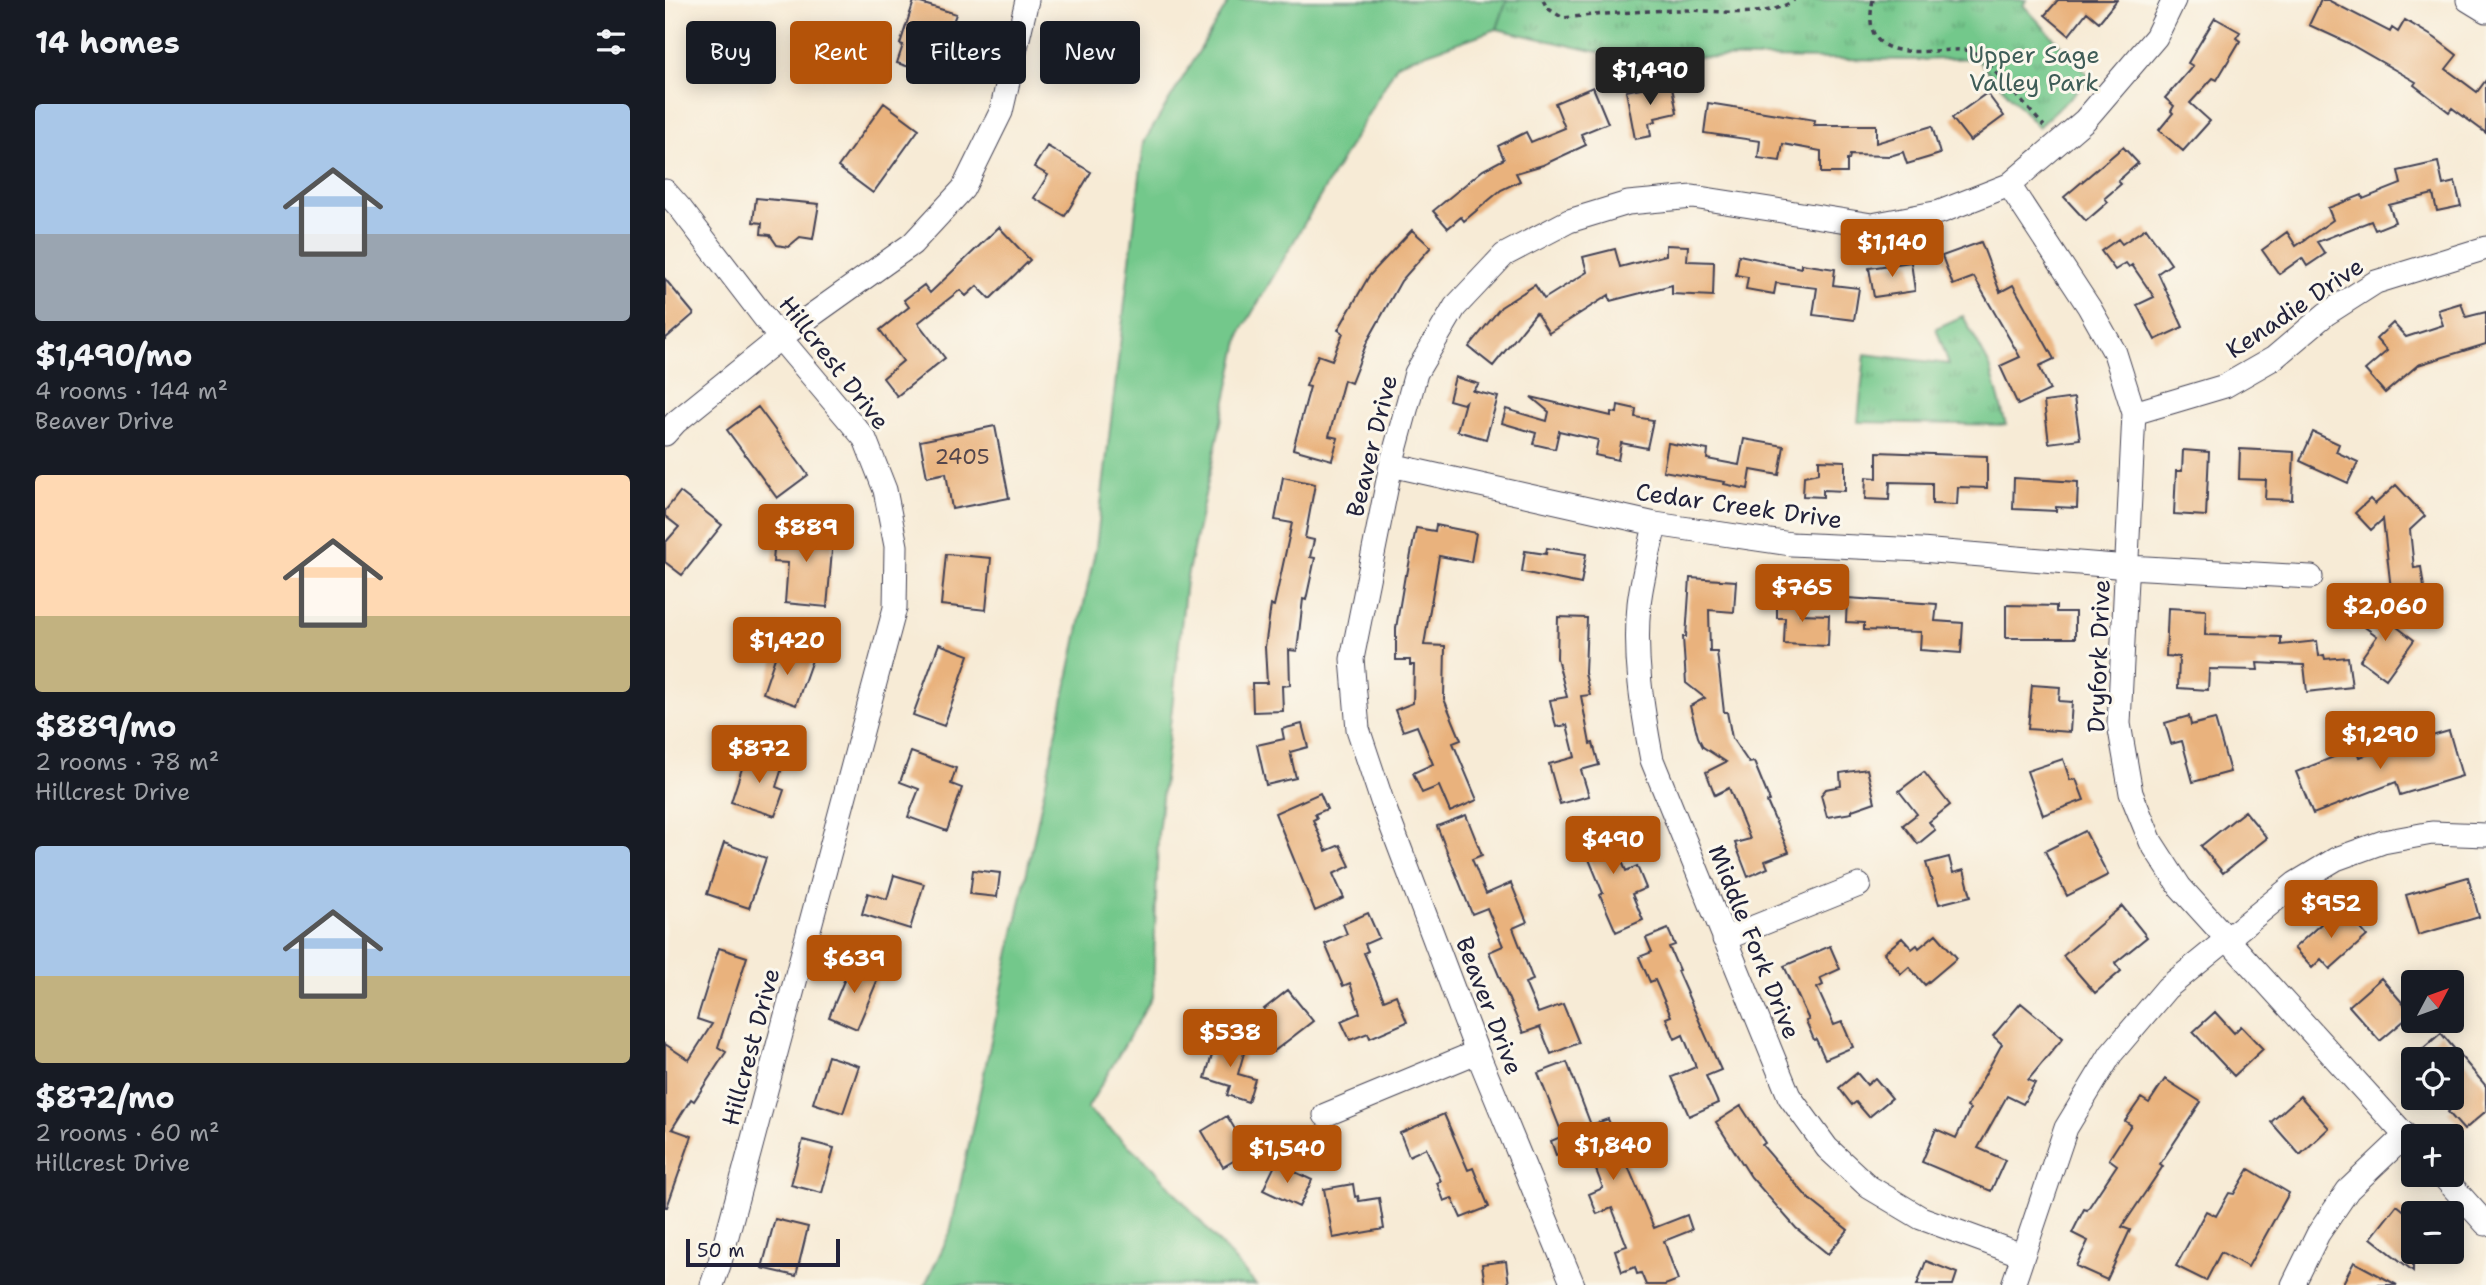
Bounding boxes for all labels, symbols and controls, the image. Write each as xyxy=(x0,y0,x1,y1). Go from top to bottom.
chip: Buy xyxy=(686,21,776,84)
chip: Rent xyxy=(790,21,892,84)
chip: Filters xyxy=(906,21,1026,84)
chip: New xyxy=(1040,21,1140,84)
text: 14 homes xyxy=(35,22,180,63)
icon: filters xyxy=(592,23,630,61)
park label: Upper Sage Valley Park xyxy=(1968,39,2100,99)
pin: $1,490 xyxy=(1593,48,1707,107)
text: $1,490 xyxy=(1612,55,1689,85)
icon: home xyxy=(270,149,396,275)
pin: $1,140 xyxy=(1835,219,1949,279)
text: $1,140 xyxy=(1857,227,1927,257)
street label: Kenadie Drive xyxy=(2220,250,2370,366)
street label: Hillcrest Drive xyxy=(772,289,896,437)
text: $1,490/mo xyxy=(35,335,192,376)
street label: Beaver Drive xyxy=(1339,372,1405,520)
text: 4 rooms · 144 m² xyxy=(35,376,228,406)
text: Beaver Drive xyxy=(35,406,174,436)
house number: 2405 xyxy=(934,443,990,471)
street label: Cedar Creek Drive xyxy=(1634,476,1844,536)
pin: $889 xyxy=(765,504,847,564)
text: $889 xyxy=(774,512,838,542)
icon: home xyxy=(270,520,396,646)
pin: $765 xyxy=(1761,564,1843,624)
text: $765 xyxy=(1771,572,1833,602)
street label: Dryfork Drive xyxy=(2080,579,2118,733)
pin: $2,060 xyxy=(2328,584,2442,643)
text: $2,060 xyxy=(2343,591,2427,621)
pin: $1,420 xyxy=(730,618,844,677)
text: $1,420 xyxy=(749,625,825,655)
text: $889/mo xyxy=(35,706,176,747)
pin: $1,290 xyxy=(2323,712,2437,771)
text: $1,290 xyxy=(2341,719,2419,749)
pin: $872 xyxy=(718,726,800,785)
text: $872 xyxy=(728,733,790,763)
text: 2 rooms · 78 m² xyxy=(35,747,219,777)
text: Hillcrest Drive xyxy=(35,777,190,807)
pin: $490 xyxy=(1572,816,1654,876)
text: $490 xyxy=(1581,824,1645,854)
street label: Middle Fork Drive xyxy=(1700,840,1808,1044)
pin: $952 xyxy=(2290,880,2372,940)
text: $952 xyxy=(2301,888,2361,918)
icon: home xyxy=(270,891,396,1017)
street label: Beaver Drive xyxy=(1448,932,1530,1080)
pin: $639 xyxy=(813,936,895,995)
text: $639 xyxy=(823,943,885,973)
street label: Hillcrest Drive xyxy=(715,965,787,1129)
north arrow xyxy=(2401,970,2464,1032)
map controls xyxy=(2401,970,2464,1264)
pin: $538 xyxy=(1189,1010,1271,1069)
text: $538 xyxy=(1199,1017,1261,1047)
button: locate xyxy=(2401,1047,2464,1110)
text: $872/mo xyxy=(35,1077,175,1118)
text: 2 rooms · 60 m² xyxy=(35,1118,220,1148)
pin: $1,840 xyxy=(1556,1122,1670,1182)
button: + xyxy=(2401,1124,2464,1187)
pin: $1,540 xyxy=(1230,1126,1344,1185)
text: $1,840 xyxy=(1574,1130,1652,1160)
text: $1,540 xyxy=(1248,1133,1326,1163)
text: Hillcrest Drive xyxy=(35,1148,190,1178)
button: − xyxy=(2401,1201,2464,1264)
scale bar xyxy=(686,1236,840,1268)
text: 50 m xyxy=(697,1238,745,1263)

